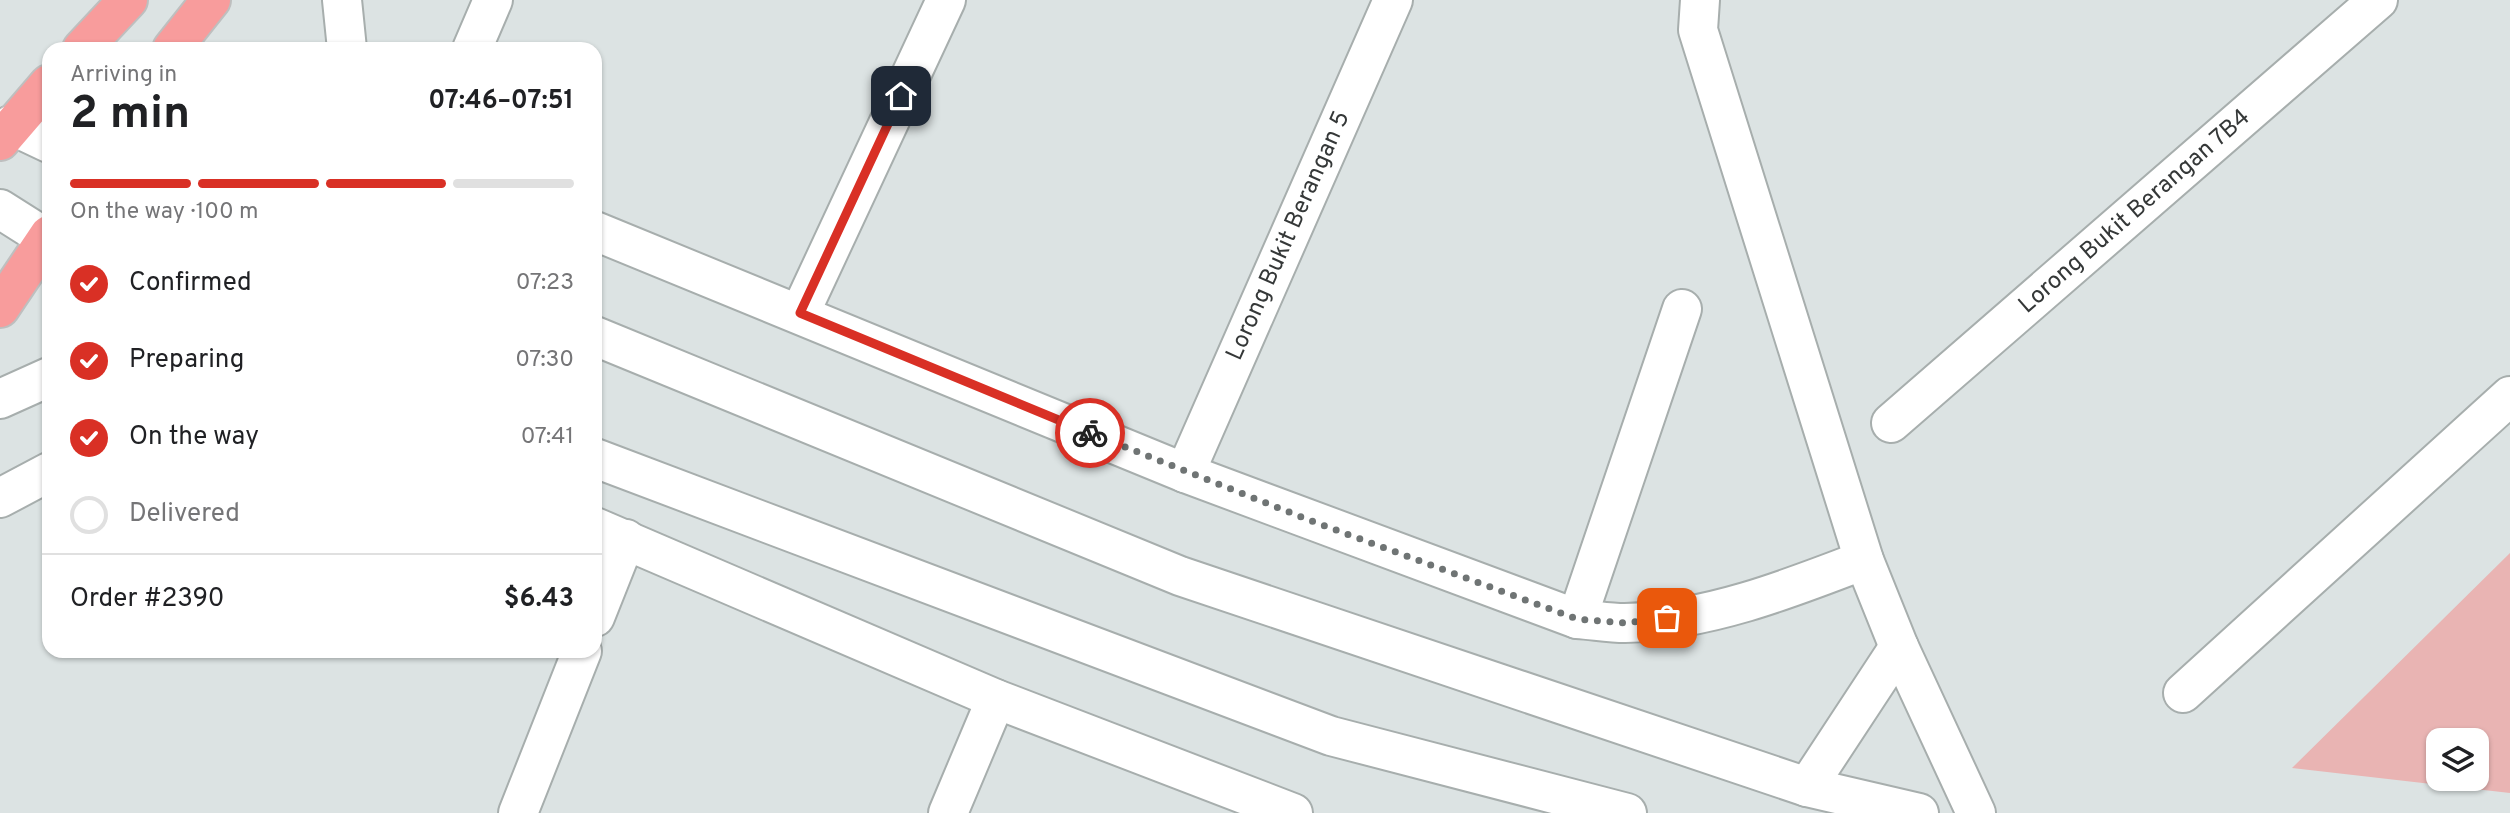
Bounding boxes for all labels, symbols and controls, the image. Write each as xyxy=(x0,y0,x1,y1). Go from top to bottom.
text: Arriving in xyxy=(70,61,177,90)
pin xyxy=(871,66,931,126)
icon: home xyxy=(882,77,920,115)
text: 07:46–07:51 xyxy=(428,85,574,118)
text: 2 min xyxy=(70,86,190,145)
street label: Lorong Bukit Berangan 7B4 xyxy=(2013,103,2257,321)
street label: Lorong Bukit Berangan 5 xyxy=(1220,107,1358,365)
text: On the way · 100 m xyxy=(70,198,259,227)
icon: check xyxy=(70,265,108,303)
text: Confirmed xyxy=(129,267,252,300)
text: 07:23 xyxy=(516,269,574,298)
icon: check xyxy=(70,342,108,380)
text: Preparing xyxy=(129,344,244,377)
text: 07:30 xyxy=(515,346,574,375)
courier xyxy=(1055,398,1125,468)
icon: bike xyxy=(1071,414,1109,452)
icon: check xyxy=(70,419,108,457)
text: On the way xyxy=(129,421,259,454)
text: 07:41 xyxy=(521,423,574,452)
text: Delivered xyxy=(129,498,240,531)
text: Order #2390 xyxy=(70,583,224,616)
text: $6.43 xyxy=(504,583,574,616)
pin xyxy=(1637,588,1697,648)
icon: bag xyxy=(1648,599,1686,637)
map controls xyxy=(2426,728,2489,791)
button: layers xyxy=(2426,728,2489,791)

